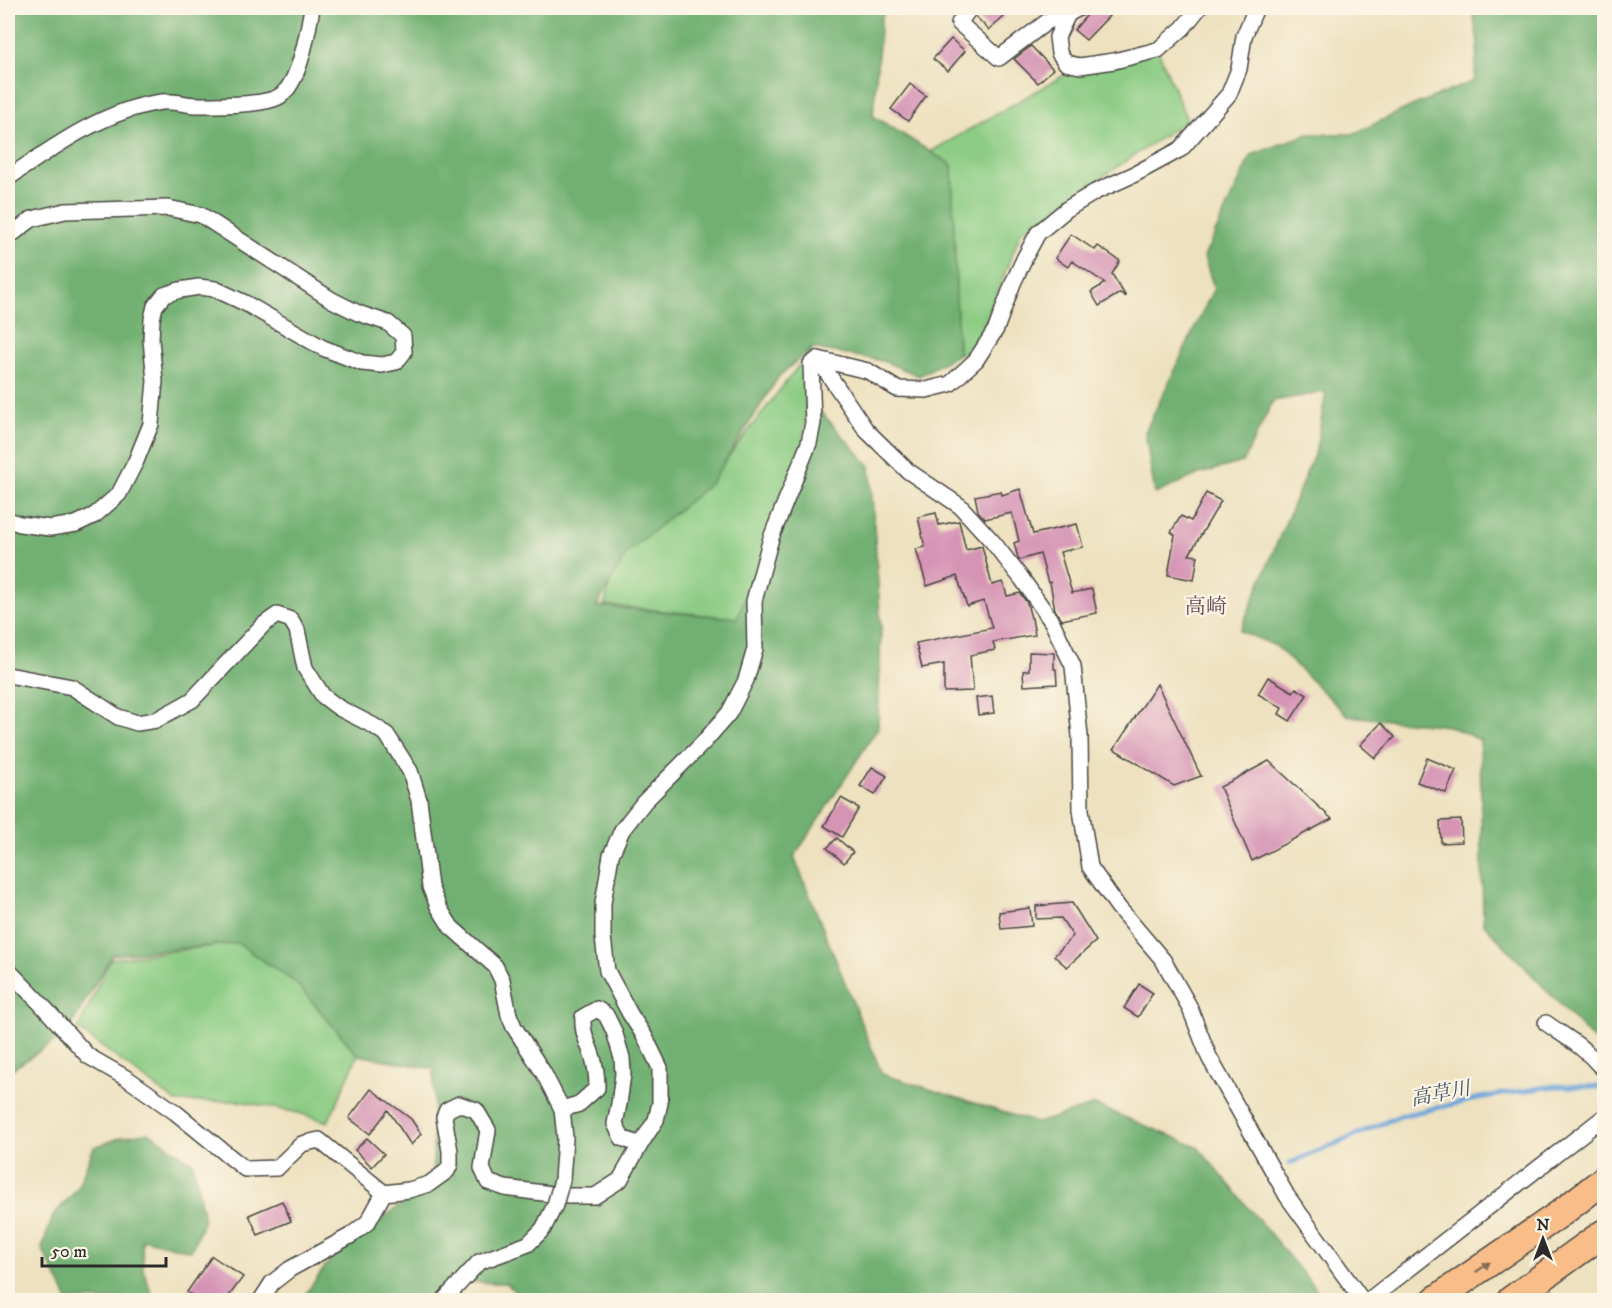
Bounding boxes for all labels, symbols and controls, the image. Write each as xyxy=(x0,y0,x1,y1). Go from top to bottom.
district label: 高崎 xyxy=(1185,594,1227,620)
water label: 高草川 xyxy=(1408,1076,1474,1112)
north arrow xyxy=(1513,1209,1573,1269)
text: N xyxy=(1536,1215,1550,1235)
scale bar xyxy=(42,1230,166,1268)
text: 50 m xyxy=(51,1241,87,1263)
one-way arrow xyxy=(1475,1261,1491,1273)

